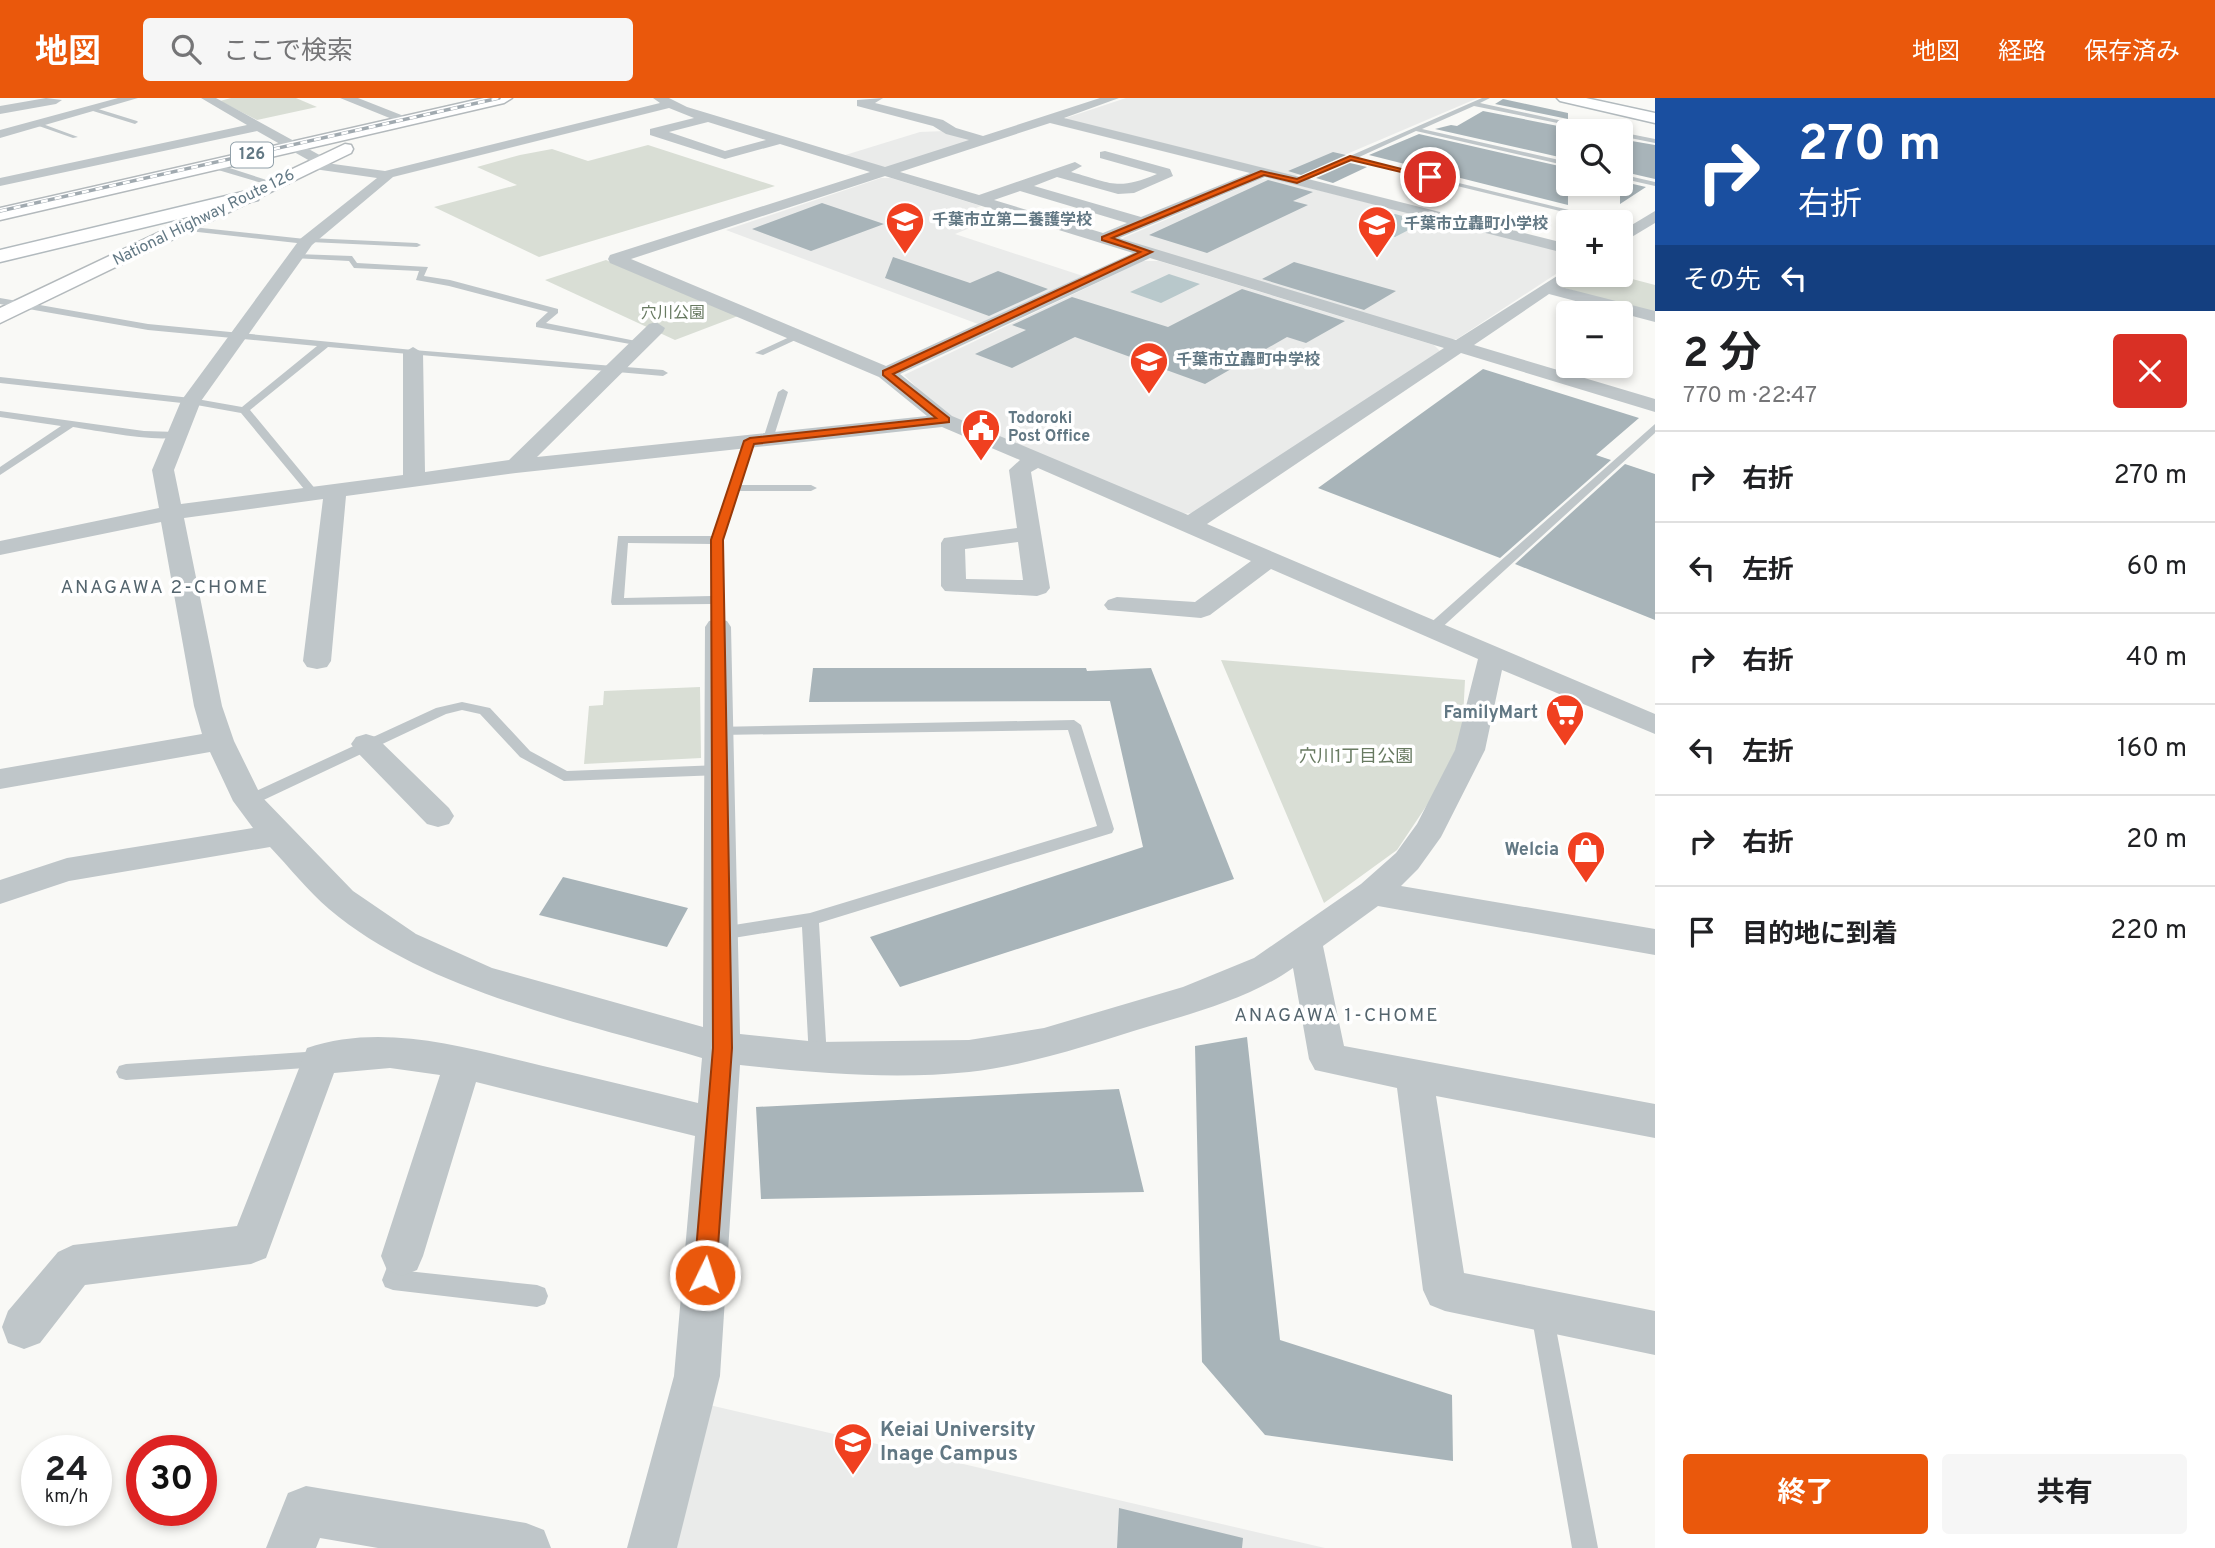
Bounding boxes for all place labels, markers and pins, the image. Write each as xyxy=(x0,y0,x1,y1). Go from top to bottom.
pin xyxy=(1400,147,1460,207)
school or university icon: 千葉市立第二養護学校 xyxy=(884,200,926,255)
school or university icon: 千葉市立轟町小学校 xyxy=(1356,204,1398,259)
place label: 千葉市立第二養護学校 xyxy=(932,211,1092,231)
place label: 千葉市立轟町小学校 xyxy=(1404,215,1548,235)
school or university icon: 千葉市立轟町中学校 xyxy=(1128,340,1170,395)
place label: 千葉市立轟町中学校 xyxy=(1176,351,1320,371)
public building icon: Todoroki Post Office xyxy=(960,407,1002,462)
place label: Todoroki Post Office xyxy=(1008,409,1090,447)
supermarket icon: FamilyMart xyxy=(1544,692,1586,747)
place label: FamilyMart xyxy=(1443,702,1538,725)
shop icon: Welcia xyxy=(1565,829,1607,884)
place label: Welcia xyxy=(1504,839,1559,862)
place label: Keiai University Inage Campus xyxy=(880,1417,1036,1468)
school or university icon: Keiai University Inage Campus xyxy=(832,1421,874,1476)

